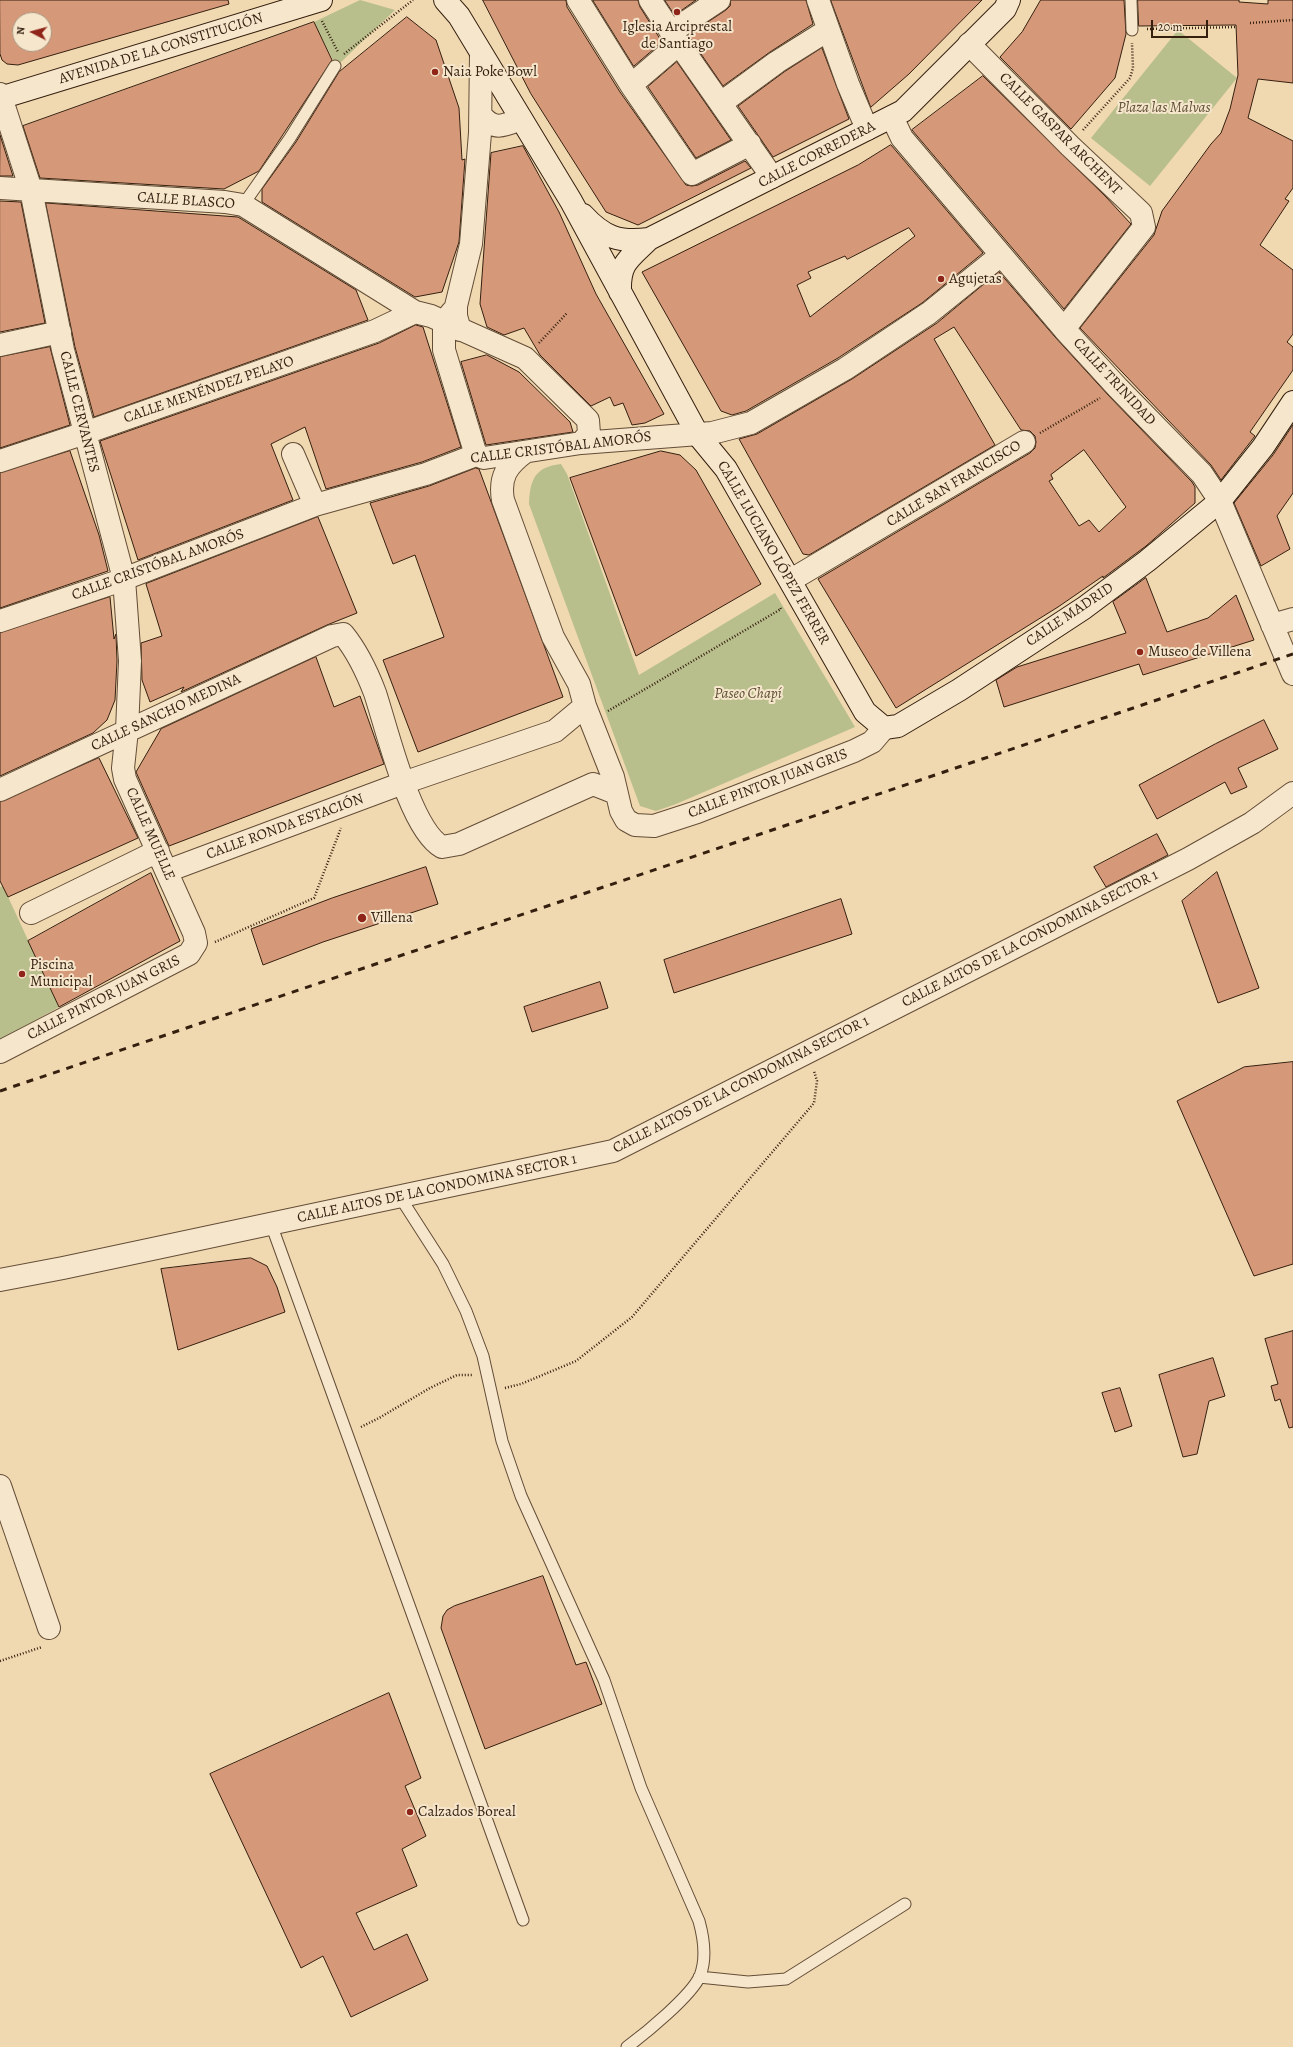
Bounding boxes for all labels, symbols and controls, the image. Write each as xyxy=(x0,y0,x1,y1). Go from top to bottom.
marker: Iglesia Arciprestal de Santiago xyxy=(672,7,682,17)
street label: AVENIDA DE LA CONSTITUCIÓN xyxy=(57,9,265,89)
north arrow xyxy=(12,12,52,52)
scale bar xyxy=(1153,12,1210,38)
place label: Iglesia Arciprestal de Santiago xyxy=(622,18,732,53)
text: 20 m xyxy=(1158,19,1182,35)
text: N xyxy=(13,26,28,36)
place label: Naia Poke Bowl xyxy=(443,63,537,81)
marker: Naia Poke Bowl xyxy=(430,67,440,77)
street label: CALLE GASPAR ARCHENT xyxy=(995,69,1125,199)
park label: Plaza las Malvas xyxy=(1118,99,1210,117)
street label: CALLE CORREDERA xyxy=(756,118,878,192)
street label: CALLE BLASCO xyxy=(137,189,235,213)
place label: Agujetas xyxy=(949,270,1002,288)
marker: Agujetas xyxy=(936,274,946,284)
street label: CALLE TRINIDAD xyxy=(1069,334,1159,430)
street label: CALLE CERVANTES xyxy=(55,350,103,474)
street label: CALLE MENÉNDEZ PELAYO xyxy=(121,352,297,428)
street label: CALLE CRISTÓBAL AMORÓS xyxy=(469,428,653,468)
street label: CALLE SAN FRANCISCO xyxy=(883,437,1025,531)
street label: CALLE LUCIANO LÓPEZ FERRER xyxy=(713,458,833,648)
street label: CALLE CRISTÓBAL AMORÓS xyxy=(69,525,247,605)
street label: CALLE MADRID xyxy=(1023,579,1117,651)
place label: Museo de Villena xyxy=(1148,643,1251,661)
marker: Museo de Villena xyxy=(1135,647,1145,657)
street label: CALLE SANCHO MEDINA xyxy=(88,670,244,756)
park label: Paseo Chapí xyxy=(714,685,782,703)
street label: CALLE PINTOR JUAN GRIS xyxy=(686,745,850,823)
street label: CALLE MUELLE xyxy=(121,785,179,883)
street label: CALLE RONDA ESTACIÓN xyxy=(204,790,366,864)
street label: CALLE ALTOS DE LA CONDOMINA SECTOR 1 xyxy=(899,866,1161,1012)
place label: Villena xyxy=(371,909,413,927)
marker: Villena xyxy=(356,912,368,924)
street label: CALLE PINTOR JUAN GRIS xyxy=(24,952,184,1044)
place label: Piscina Municipal xyxy=(30,956,92,991)
marker: Piscina Municipal xyxy=(17,969,27,979)
street label: CALLE ALTOS DE LA CONDOMINA SECTOR 1 xyxy=(610,1012,872,1158)
street label: CALLE ALTOS DE LA CONDOMINA SECTOR 1 xyxy=(296,1151,578,1227)
place label: Calzados Boreal xyxy=(418,1803,516,1821)
marker: Calzados Boreal xyxy=(405,1807,415,1817)

